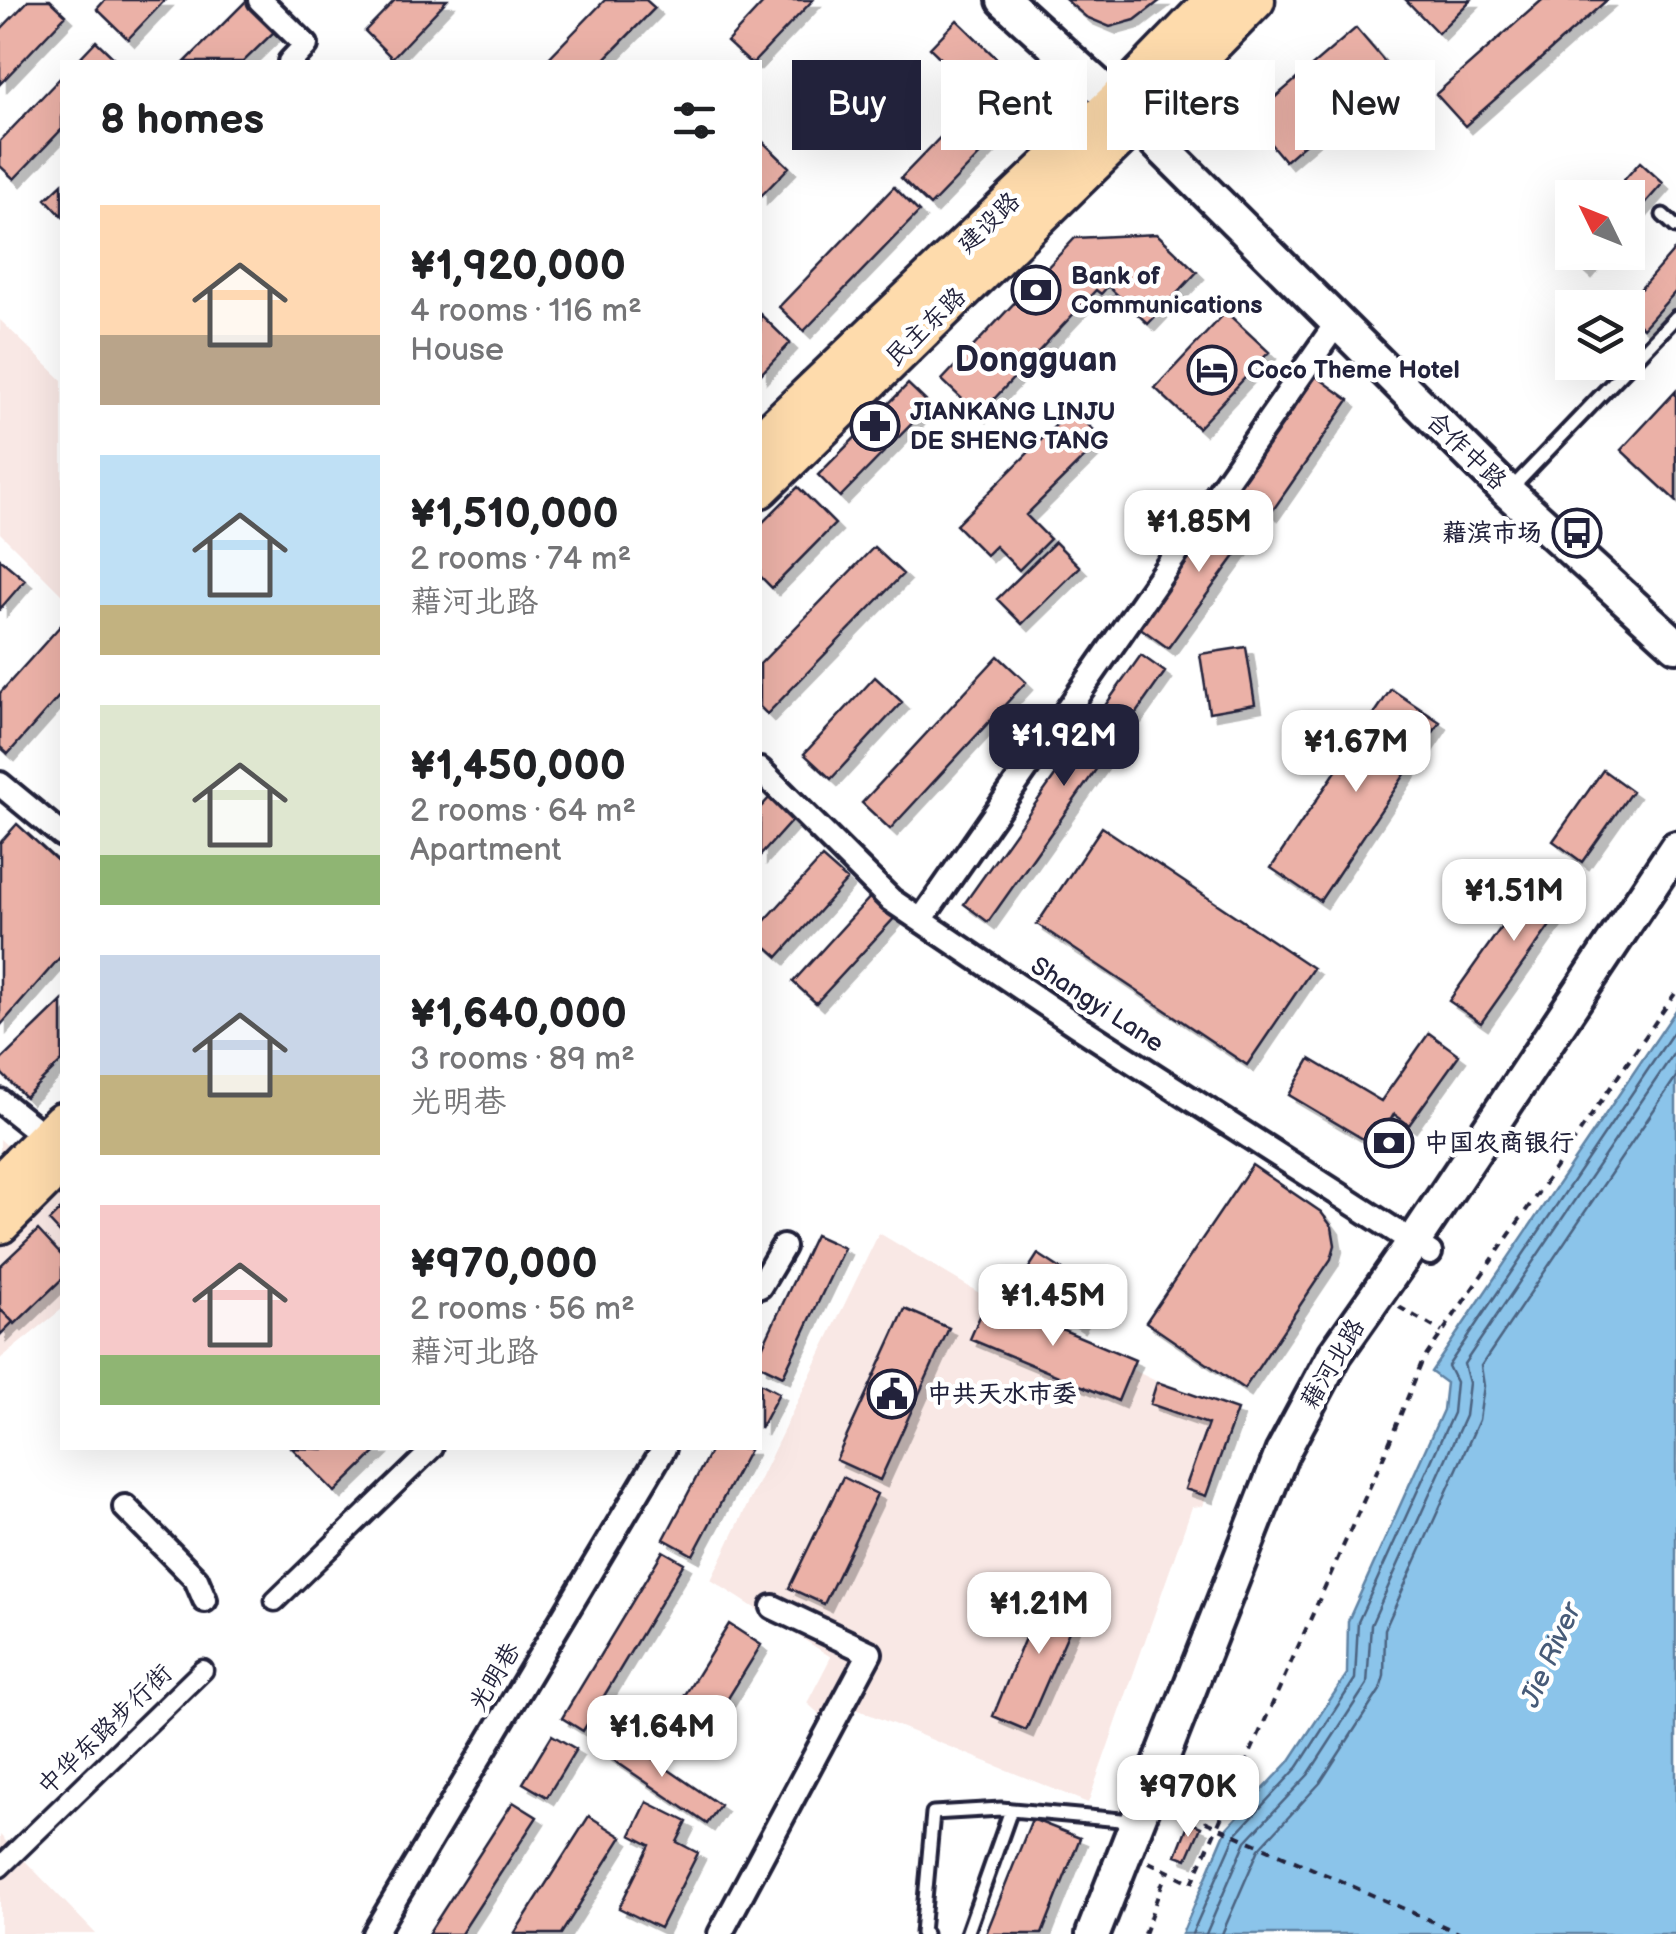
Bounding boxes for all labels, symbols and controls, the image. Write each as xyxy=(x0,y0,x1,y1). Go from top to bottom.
chip: Buy xyxy=(792,60,921,150)
chip: Rent xyxy=(941,60,1087,150)
chip: Filters xyxy=(1107,60,1275,150)
chip: New xyxy=(1295,60,1435,150)
icon: filters xyxy=(667,93,722,148)
text: 8 homes xyxy=(100,95,264,146)
north arrow xyxy=(1555,180,1645,270)
map controls xyxy=(1555,180,1645,380)
street label: 建设路 xyxy=(951,186,1027,260)
text: ¥1,920,000 xyxy=(410,241,626,292)
icon: home xyxy=(180,245,300,365)
place label: Bank of Communications xyxy=(1071,261,1263,321)
bank icon: Bank of Communications xyxy=(1010,264,1062,316)
street label: 民主东路 xyxy=(879,281,973,373)
button: layers xyxy=(1555,290,1645,380)
text: 4 rooms · 116 m² xyxy=(410,292,642,331)
text: House xyxy=(410,331,504,370)
district label: Dongguan xyxy=(955,339,1117,382)
hotel icon: Coco Theme Hotel xyxy=(1186,344,1238,396)
place label: Coco Theme Hotel xyxy=(1247,355,1460,386)
place label: JIANKANG LINJU DE SHENG TANG xyxy=(910,397,1115,457)
pharmacy icon: JIANKANG LINJU DE SHENG TANG xyxy=(849,400,901,452)
street label: 合作中路 xyxy=(1419,405,1513,497)
text: ¥1,510,000 xyxy=(410,489,619,540)
pin: ¥1.85M xyxy=(1118,490,1280,575)
icon: home xyxy=(180,495,300,615)
text: ¥1.85M xyxy=(1146,503,1252,542)
bus stop icon: 藉滨市场 xyxy=(1551,507,1603,559)
place label: 藉滨市场 xyxy=(1442,518,1542,549)
text: 2 rooms · 74 m² xyxy=(410,540,631,579)
text: 藉河北路 xyxy=(410,583,538,622)
pin: ¥1.92M xyxy=(983,704,1145,789)
pin: ¥1.67M xyxy=(1275,710,1437,795)
text: ¥1.92M xyxy=(1011,717,1117,756)
text: ¥1.67M xyxy=(1304,723,1408,762)
text: ¥1,450,000 xyxy=(410,741,626,792)
icon: home xyxy=(180,745,300,865)
text: 2 rooms · 64 m² xyxy=(410,792,636,831)
text: Apartment xyxy=(410,831,561,870)
pin: ¥1.51M xyxy=(1433,859,1595,944)
text: ¥1.51M xyxy=(1464,872,1564,911)
street label: Shangyi Lane xyxy=(1025,951,1169,1060)
text: ¥1,640,000 xyxy=(410,989,627,1040)
icon: home xyxy=(180,995,300,1115)
text: 3 rooms · 89 m² xyxy=(410,1040,635,1079)
text: 光明巷 xyxy=(410,1083,506,1122)
bank icon: 中国农商银行 xyxy=(1363,1117,1415,1169)
place label: 中国农商银行 xyxy=(1424,1128,1574,1159)
text: ¥970,000 xyxy=(410,1239,598,1290)
icon: home xyxy=(180,1245,300,1365)
pin: ¥1.45M xyxy=(972,1264,1134,1349)
text: ¥1.45M xyxy=(1000,1277,1106,1316)
text: 2 rooms · 56 m² xyxy=(410,1290,635,1329)
street label: 藉河北路 xyxy=(1294,1313,1372,1415)
text: 藉河北路 xyxy=(410,1333,538,1372)
public building icon: 中共天水市委 xyxy=(866,1368,918,1420)
place label: 中共天水市委 xyxy=(927,1379,1077,1410)
pin: ¥1.21M xyxy=(958,1572,1120,1657)
text: ¥1.21M xyxy=(989,1585,1089,1624)
water label: Jie River xyxy=(1513,1596,1589,1713)
street label: 光明巷 xyxy=(462,1637,528,1717)
street label: 中华东路步行街 xyxy=(31,1658,179,1802)
pin: ¥1.64M xyxy=(581,1695,743,1780)
text: ¥1.64M xyxy=(609,1708,715,1747)
pin: ¥970K xyxy=(1118,1755,1258,1840)
text: ¥970K xyxy=(1139,1768,1237,1807)

